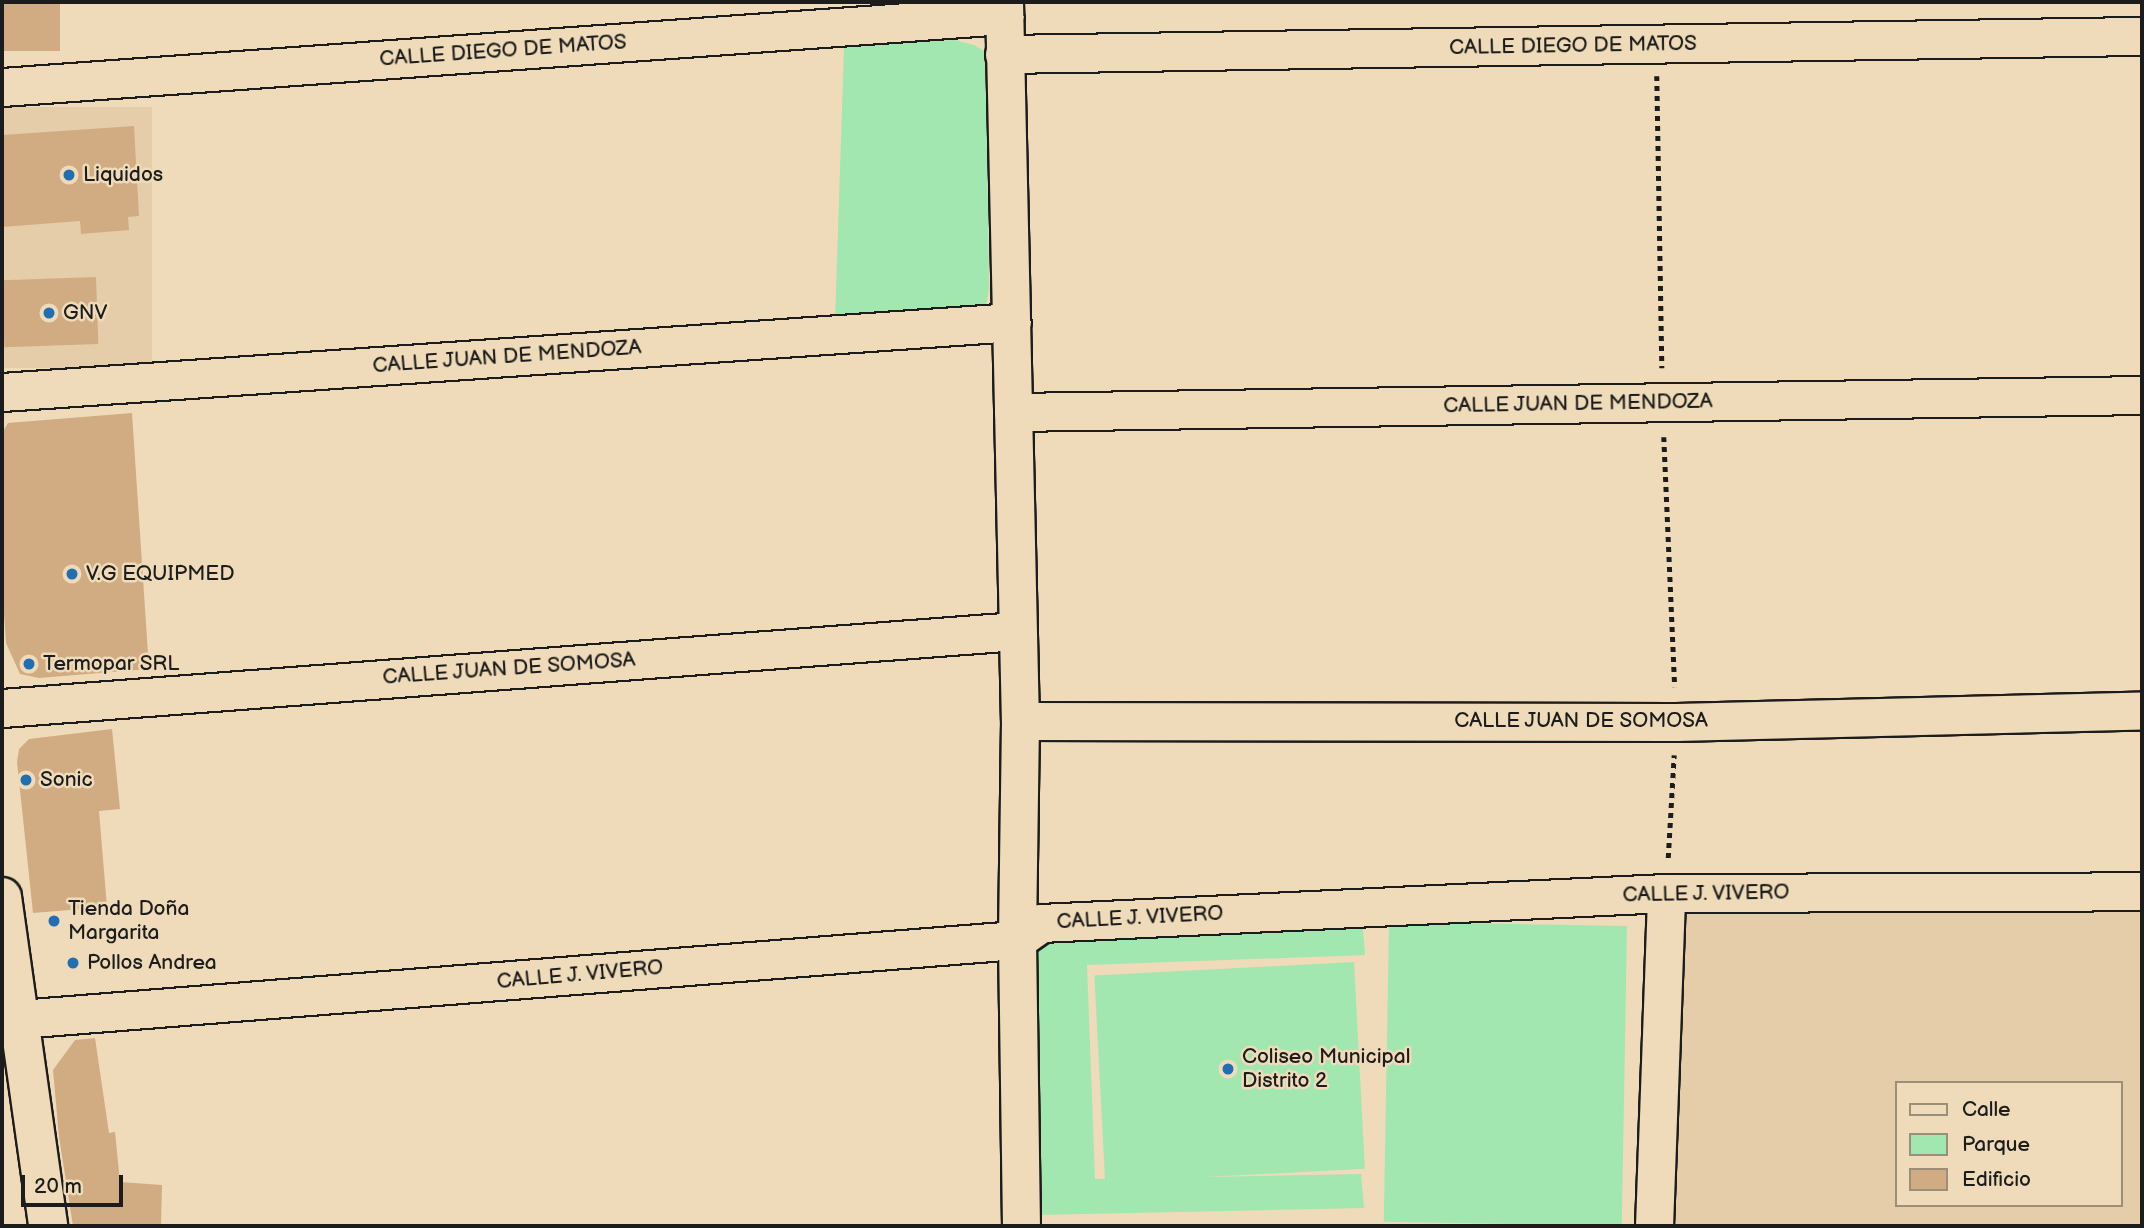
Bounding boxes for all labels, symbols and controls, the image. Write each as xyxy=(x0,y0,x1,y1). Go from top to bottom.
street label: CALLE DIEGO DE MATOS xyxy=(379,30,627,72)
street label: CALLE DIEGO DE MATOS xyxy=(1449,31,1697,61)
place label: Liquidos xyxy=(83,162,163,188)
marker: Liquidos xyxy=(61,167,77,183)
place label: GNV xyxy=(63,300,108,326)
marker: GNV xyxy=(41,305,57,321)
street label: CALLE JUAN DE MENDOZA xyxy=(371,335,643,379)
street label: CALLE JUAN DE MENDOZA xyxy=(1443,389,1713,419)
place label: V.G EQUIPMED xyxy=(86,561,234,587)
marker: V.G EQUIPMED xyxy=(64,566,80,582)
street label: CALLE JUAN DE SOMOSA xyxy=(381,648,637,690)
place label: Termopar SRL xyxy=(43,651,180,677)
marker: Termopar SRL xyxy=(21,656,37,672)
street label: CALLE JUAN DE SOMOSA xyxy=(1454,708,1708,734)
place label: Sonic xyxy=(40,767,93,793)
marker: Sonic xyxy=(18,772,34,788)
street label: CALLE J. VIVERO xyxy=(1621,880,1791,908)
place label: Tienda Doña Margarita xyxy=(68,896,189,946)
street label: CALLE J. VIVERO xyxy=(1055,901,1225,935)
marker: Tienda Doña Margarita xyxy=(46,913,62,929)
place label: Pollos Andrea xyxy=(87,950,217,976)
marker: Pollos Andrea xyxy=(65,955,81,971)
street label: CALLE J. VIVERO xyxy=(495,955,665,995)
place label: Coliseo Municipal Distrito 2 xyxy=(1242,1044,1410,1094)
marker: Coliseo Municipal Distrito 2 xyxy=(1220,1061,1236,1077)
legend xyxy=(1896,1081,2123,1207)
text: Calle xyxy=(1962,1097,2011,1122)
text: Parque xyxy=(1962,1132,2030,1157)
scale bar xyxy=(24,1162,126,1206)
text: Edificio xyxy=(1962,1167,2031,1192)
text: 20 m xyxy=(34,1174,82,1199)

